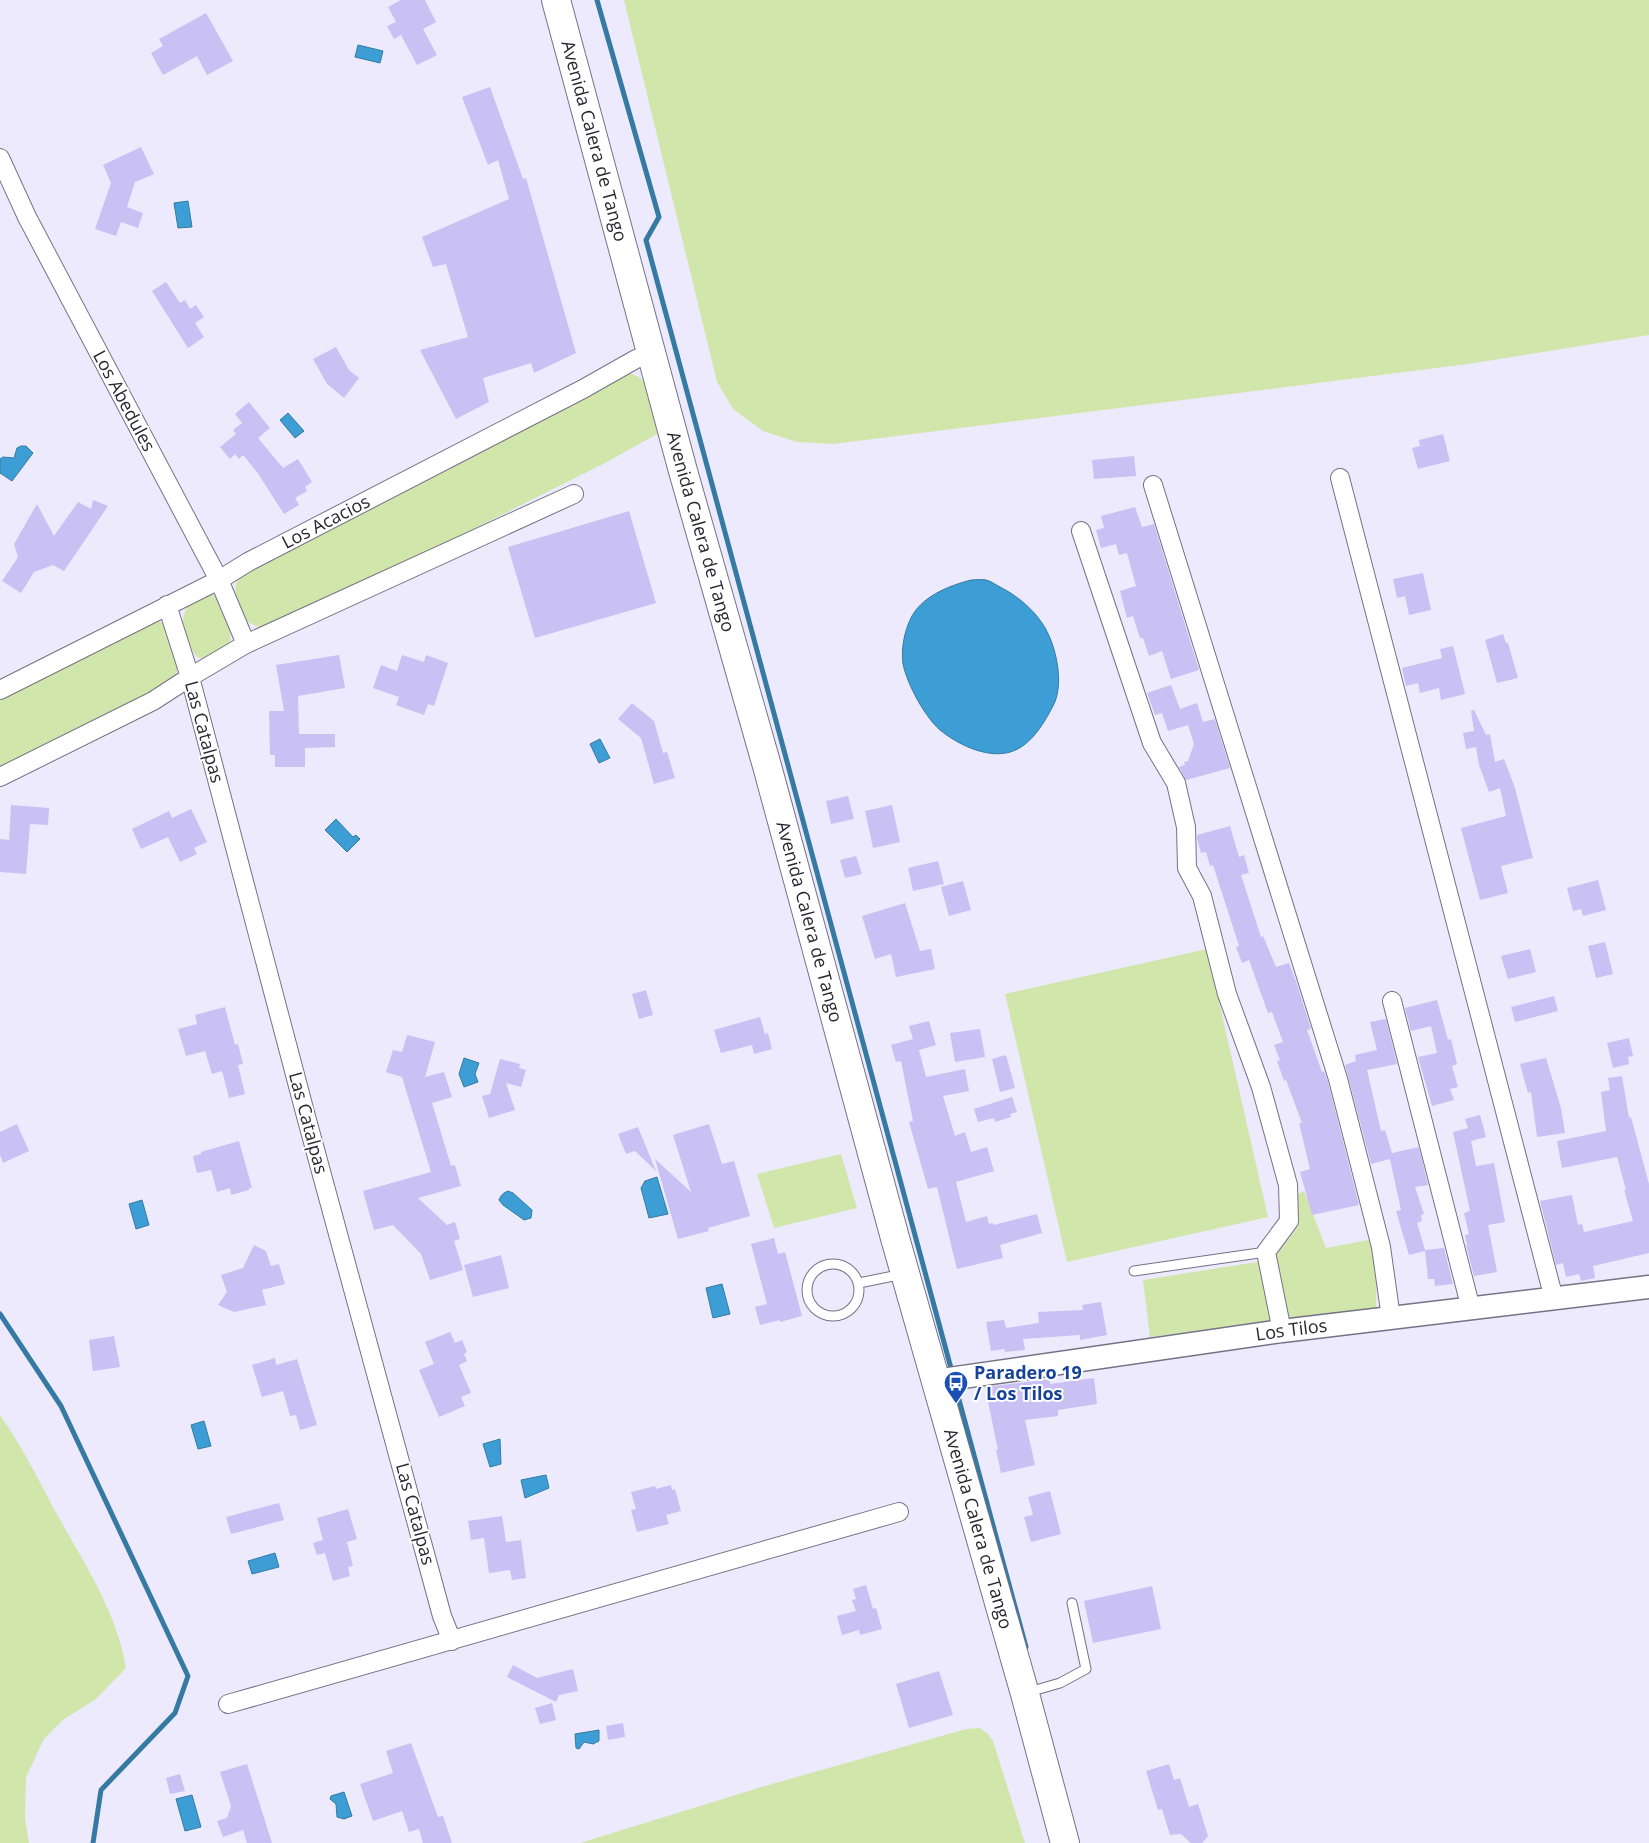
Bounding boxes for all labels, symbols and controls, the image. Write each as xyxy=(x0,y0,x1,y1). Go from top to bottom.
street label: Avenida Calera de Tango xyxy=(556,38,634,244)
street label: Los Abedules xyxy=(88,346,162,455)
street label: Avenida Calera de Tango xyxy=(662,429,741,634)
street label: Los Acacios xyxy=(277,489,374,554)
street label: Las Catalpas xyxy=(180,678,230,785)
street label: Avenida Calera de Tango xyxy=(772,818,849,1025)
street label: Las Catalpas xyxy=(284,1069,334,1176)
street label: Los Tilos xyxy=(1254,1313,1328,1346)
place label: Paradero 19 / Los Tilos xyxy=(974,1360,1082,1405)
bus stop icon: Paradero 19 / Los Tilos xyxy=(943,1370,969,1404)
street label: Avenida Calera de Tango xyxy=(939,1426,1019,1632)
street label: Las Catalpas xyxy=(391,1460,441,1567)

